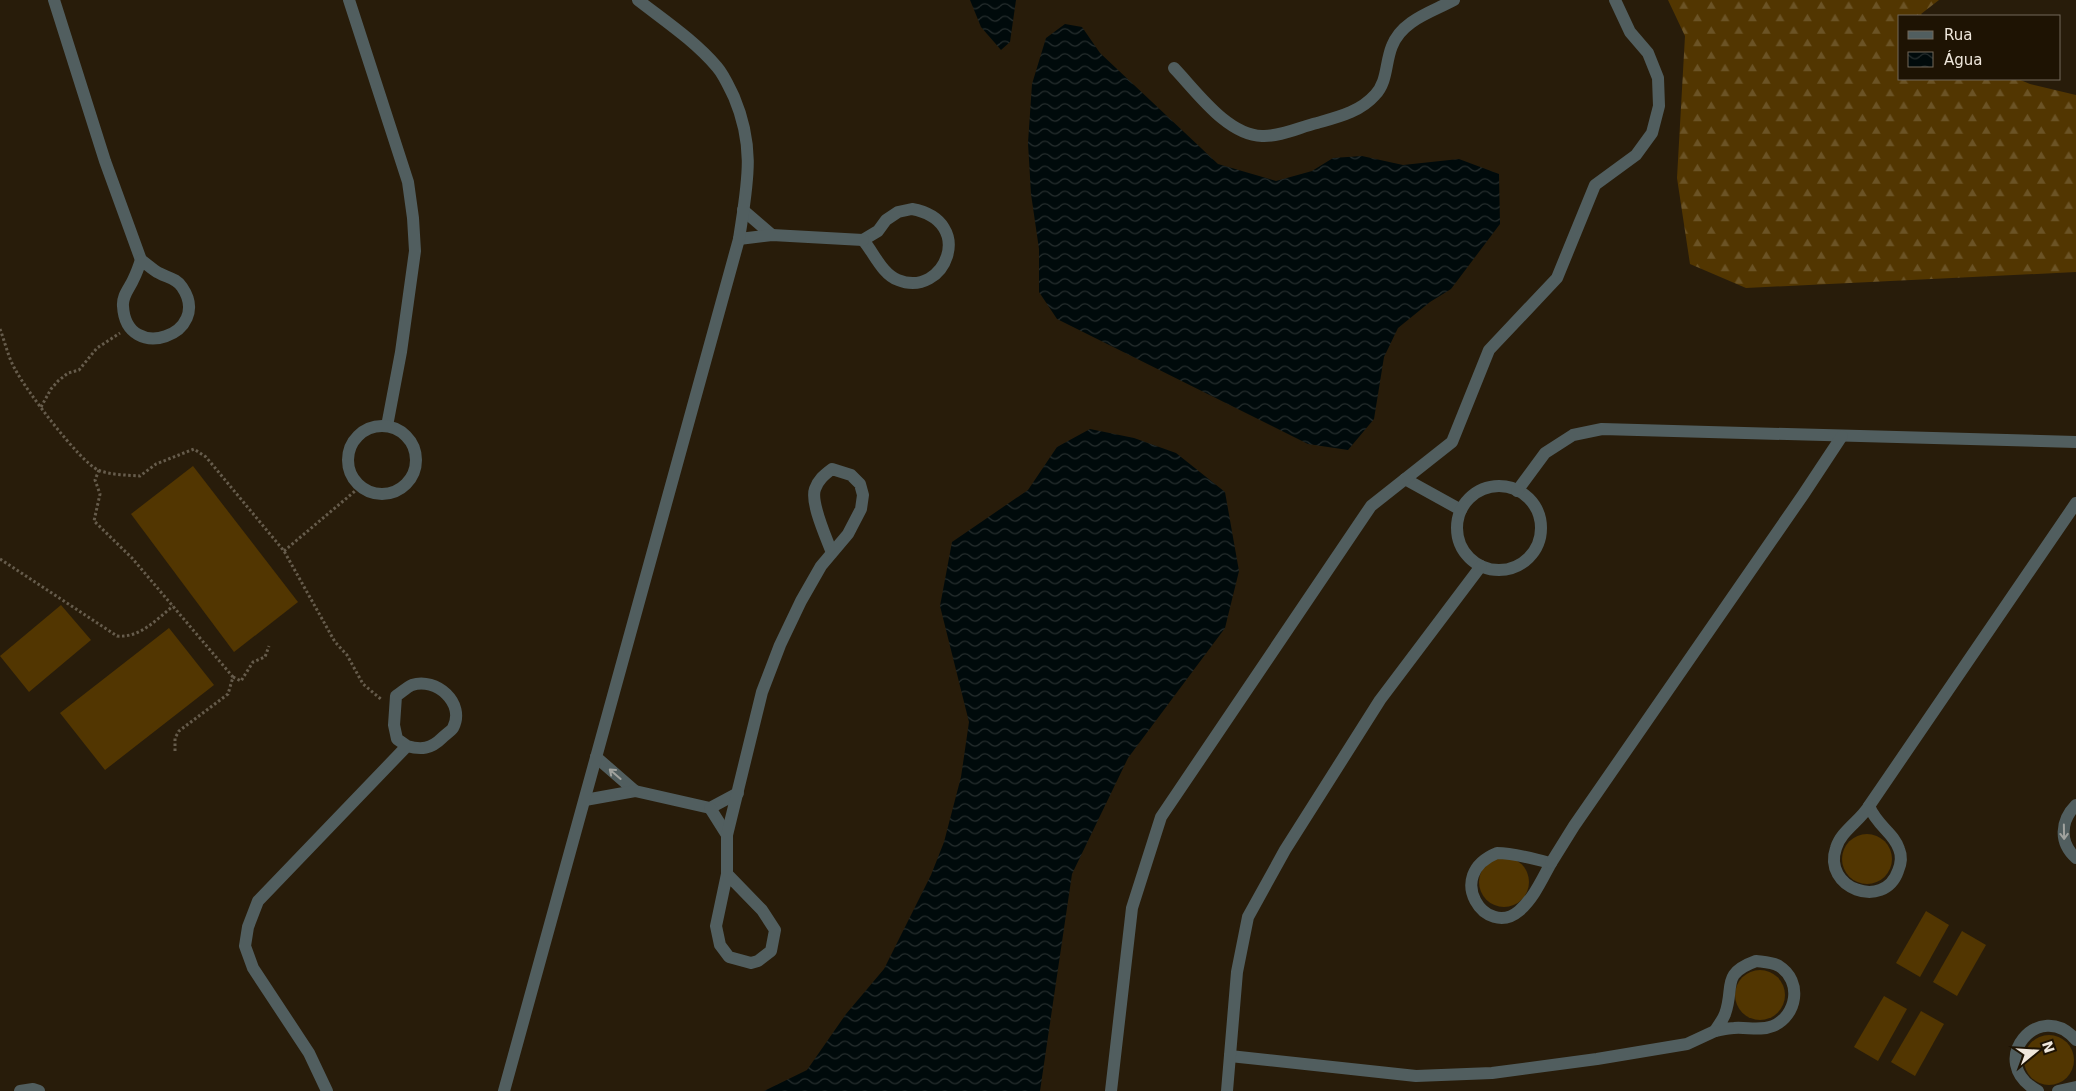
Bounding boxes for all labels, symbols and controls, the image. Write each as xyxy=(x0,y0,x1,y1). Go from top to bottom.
legend xyxy=(1898,15,2061,80)
text: Rua xyxy=(1944,26,1972,44)
text: Água xyxy=(1944,50,1982,69)
one-way arrow xyxy=(609,768,622,780)
one-way arrow xyxy=(2059,823,2069,839)
north arrow xyxy=(2011,1026,2061,1076)
text: N xyxy=(2039,1039,2058,1055)

